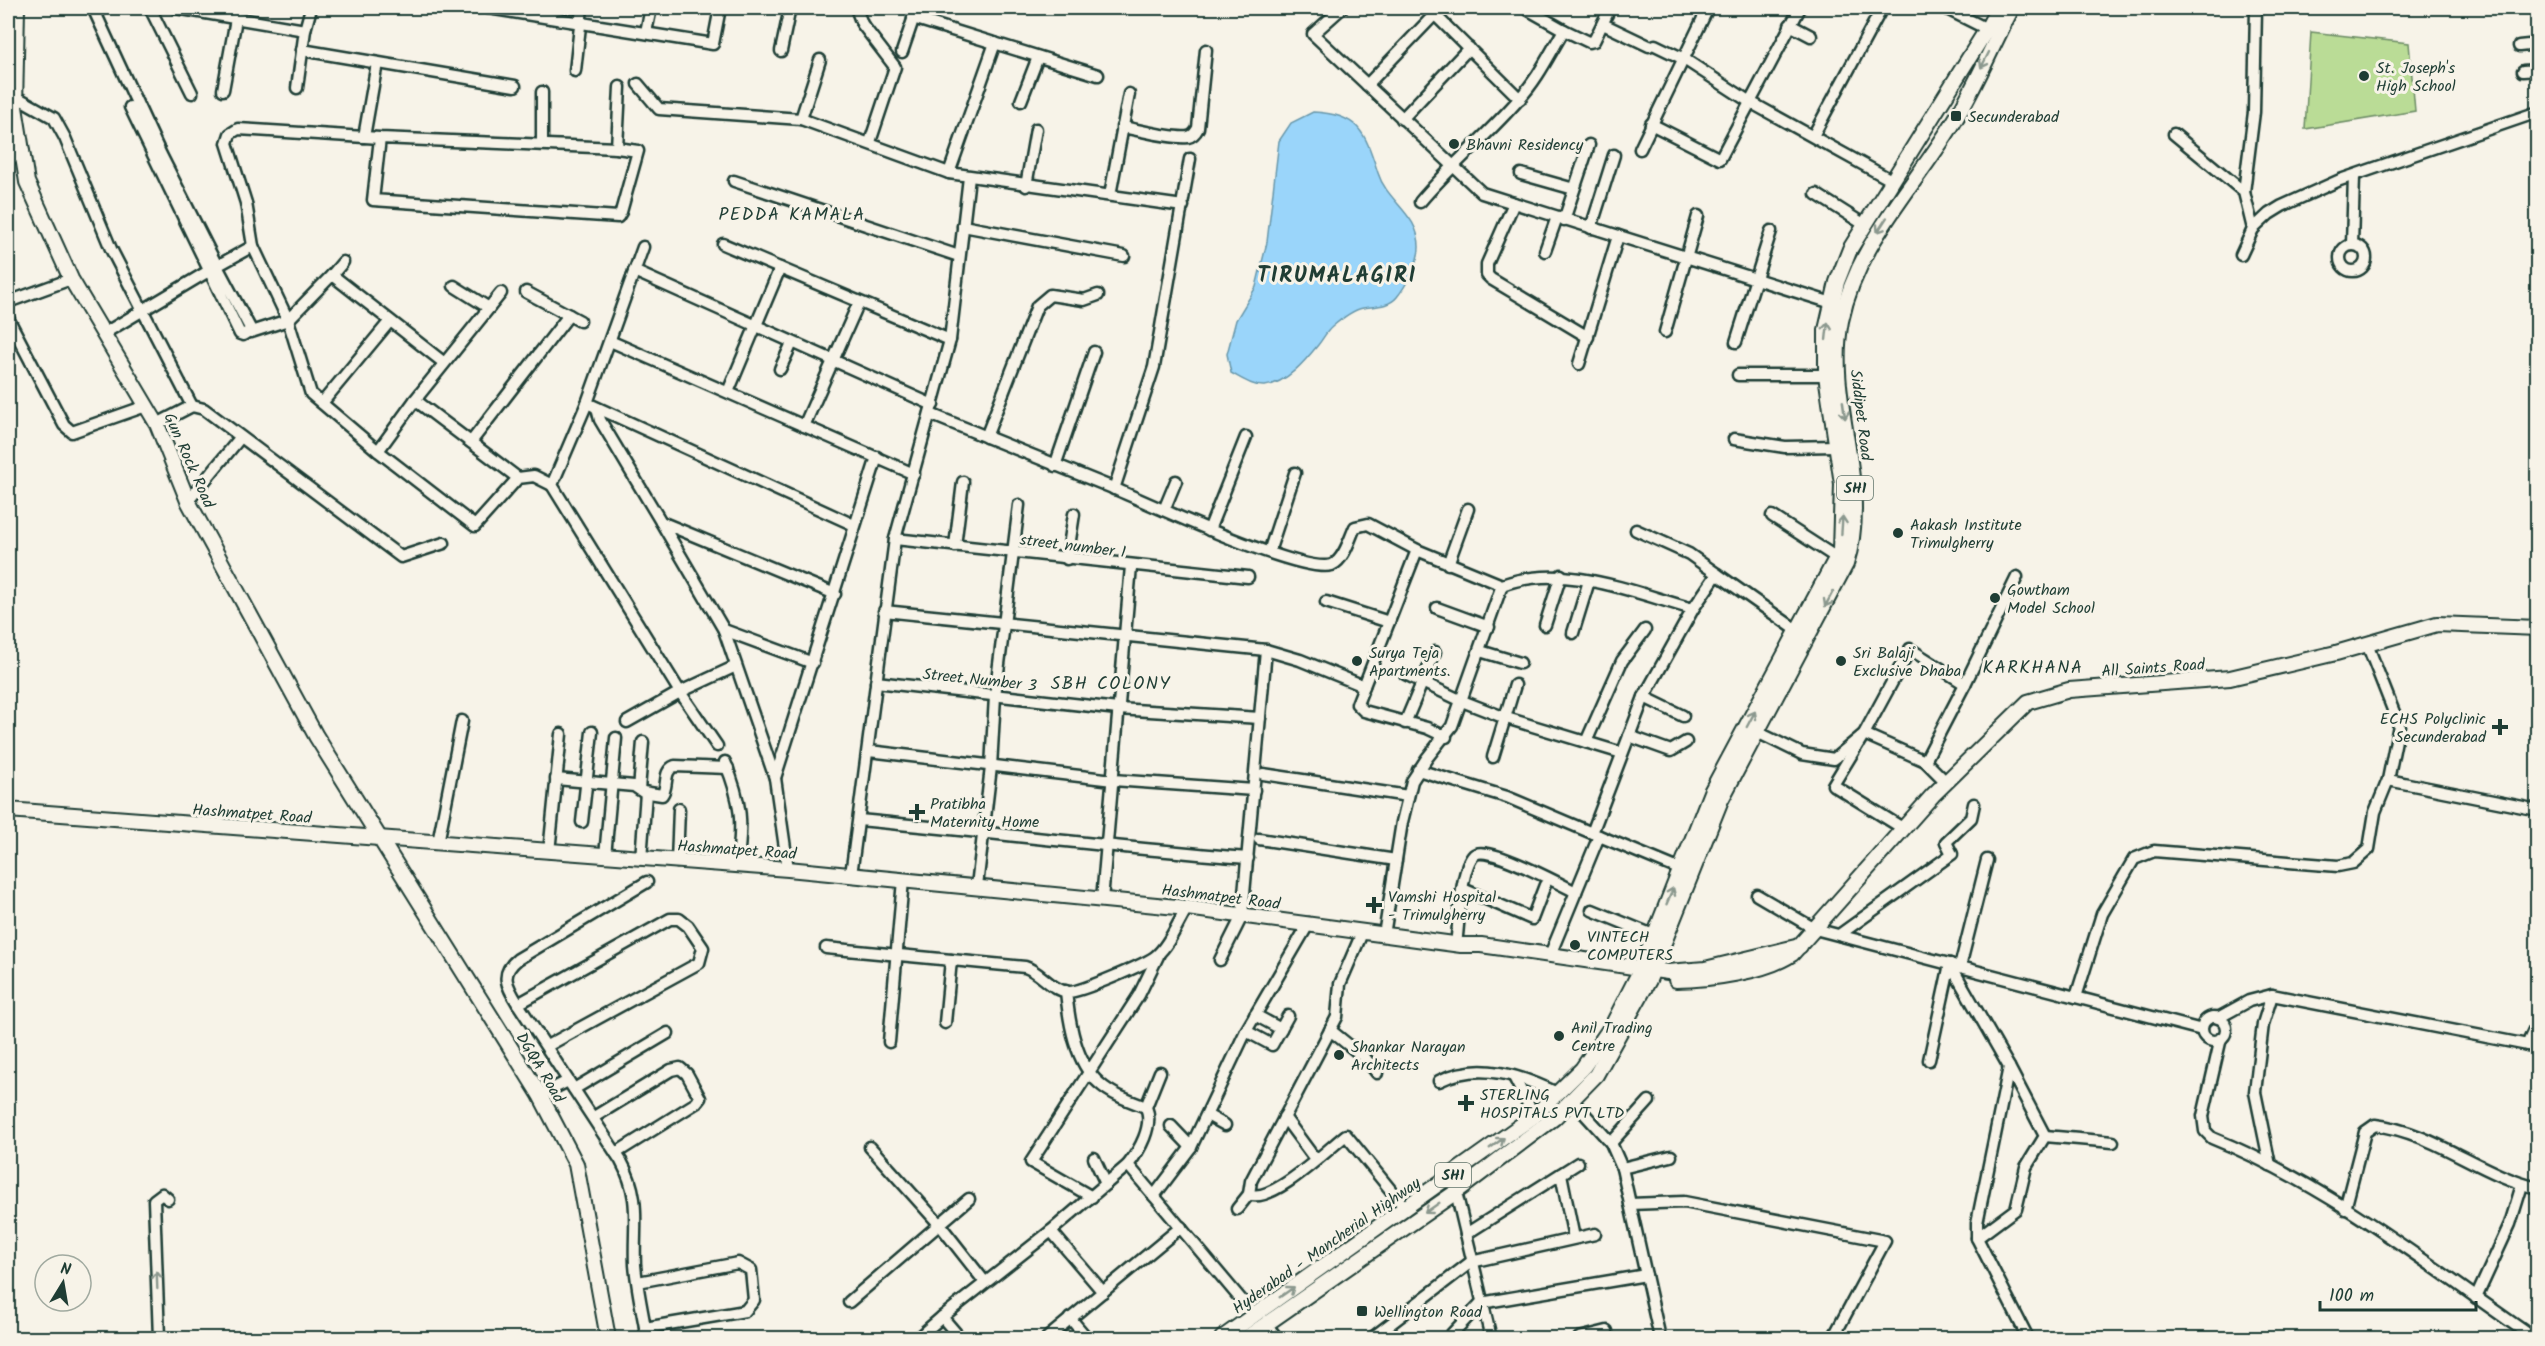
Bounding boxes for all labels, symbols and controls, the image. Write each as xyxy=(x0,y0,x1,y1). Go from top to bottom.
one-way arrow xyxy=(1979,50,1990,68)
place label: St. Joseph's High School xyxy=(2376,56,2456,99)
marker: St. Joseph's High School xyxy=(2357,69,2371,83)
place label: Secunderabad xyxy=(1968,105,2060,130)
marker: Secunderabad xyxy=(1949,109,1963,123)
place label: Bhavni Residency xyxy=(1466,133,1584,158)
marker: Bhavni Residency xyxy=(1447,137,1461,151)
district label: PEDDA KAMALA xyxy=(718,201,866,230)
one-way arrow xyxy=(1876,216,1888,233)
district label: TIRUMALAGIRI xyxy=(1257,259,1417,294)
one-way arrow xyxy=(1822,322,1833,342)
street label: Siddipet Road xyxy=(1843,368,1879,463)
one-way arrow xyxy=(1838,400,1849,420)
street label: Gun Rock Road xyxy=(156,409,221,513)
road number: SH1 xyxy=(1837,476,1873,500)
place label: Aakash Institute Trimulgherry xyxy=(1910,513,2022,556)
one-way arrow xyxy=(1837,515,1848,535)
marker: Aakash Institute Trimulgherry xyxy=(1891,526,1905,540)
street label: street number 1 xyxy=(1018,528,1127,565)
place label: Gowtham Model School xyxy=(2007,578,2095,621)
one-way arrow xyxy=(1823,590,1835,607)
marker: Gowtham Model School xyxy=(1988,591,2002,605)
place label: Surya Teja Apartments. xyxy=(1369,641,1451,684)
place label: Sri Balaji Exclusive Dhaba xyxy=(1853,641,1961,684)
street label: All Saints Road xyxy=(2100,652,2207,685)
marker: Surya Teja Apartments. xyxy=(1350,654,1364,668)
marker: Sri Balaji Exclusive Dhaba xyxy=(1834,654,1848,668)
district label: KARKHANA xyxy=(1983,654,2083,683)
street label: Street Number 3 xyxy=(921,662,1038,699)
district label: SBH COLONY xyxy=(1051,670,1171,699)
place label: ECHS Polyclinic Secunderabad xyxy=(2380,707,2487,750)
one-way arrow xyxy=(1745,711,1757,728)
marker: ECHS Polyclinic Secunderabad xyxy=(2491,718,2509,736)
place label: Pratibha Maternity Home xyxy=(930,792,1039,835)
street label: Hashmatpet Road xyxy=(191,798,313,831)
marker: Pratibha Maternity Home xyxy=(908,803,926,821)
street label: Hashmatpet Road xyxy=(676,834,798,867)
street label: Hashmatpet Road xyxy=(1160,878,1283,917)
place label: Vamshi Hospital - Trimulgherry xyxy=(1388,885,1496,928)
one-way arrow xyxy=(1665,887,1676,905)
marker: Vamshi Hospital - Trimulgherry xyxy=(1365,896,1383,914)
place label: VINTECH COMPUTERS xyxy=(1587,925,1674,968)
marker: VINTECH COMPUTERS xyxy=(1568,938,1582,952)
place label: Anil Trading Centre xyxy=(1571,1016,1653,1059)
street label: DGQA Road xyxy=(509,1028,571,1109)
marker: Anil Trading Centre xyxy=(1552,1029,1566,1043)
place label: Shankar Narayan Architects xyxy=(1351,1035,1466,1078)
marker: Shankar Narayan Architects xyxy=(1332,1048,1346,1062)
place label: STERLING HOSPITALS PVT LTD xyxy=(1480,1083,1624,1126)
marker: STERLING HOSPITALS PVT LTD xyxy=(1457,1094,1475,1112)
one-way arrow xyxy=(1489,1137,1505,1149)
road number: SH1 xyxy=(1435,1163,1471,1187)
street label: Hyderabad - Mancherial Highway xyxy=(1227,1171,1427,1321)
one-way arrow xyxy=(1424,1202,1440,1214)
north arrow xyxy=(33,1253,93,1313)
text: N xyxy=(58,1257,73,1283)
one-way arrow xyxy=(151,1270,162,1290)
scale bar xyxy=(2320,1274,2476,1312)
text: 100 m xyxy=(2329,1282,2374,1311)
one-way arrow xyxy=(1278,1286,1294,1298)
place label: Wellington Road xyxy=(1374,1300,1483,1325)
marker: Wellington Road xyxy=(1355,1304,1369,1318)

